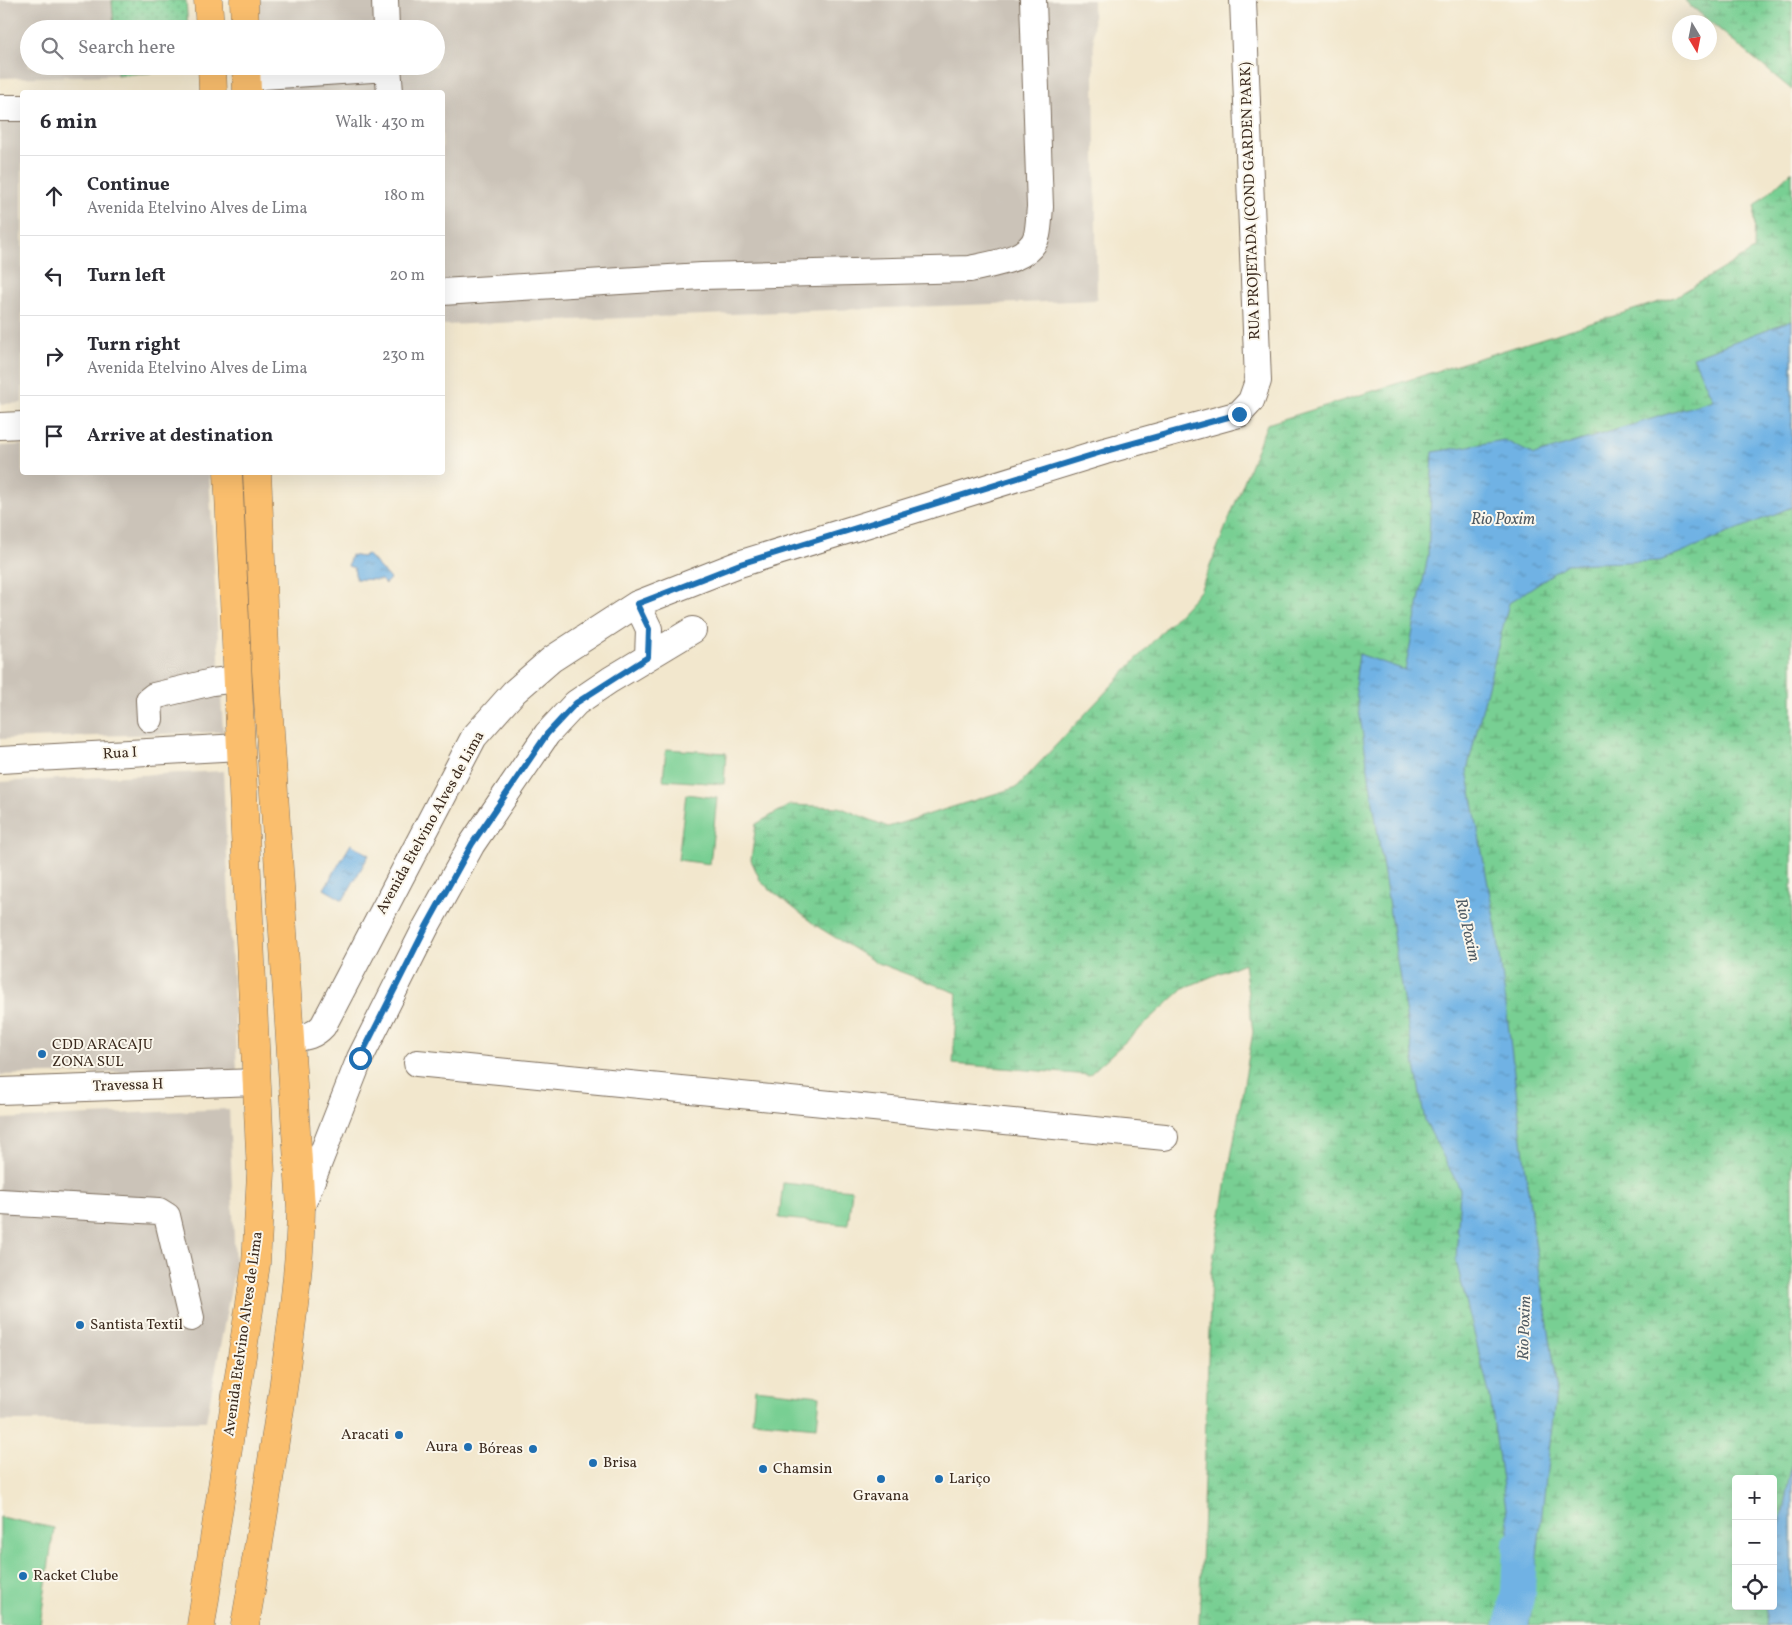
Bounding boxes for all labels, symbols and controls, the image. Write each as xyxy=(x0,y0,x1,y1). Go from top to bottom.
north arrow xyxy=(1672,15,1717,60)
search box xyxy=(20,20,445,75)
icon: search xyxy=(38,34,66,62)
text: Search here xyxy=(78,35,175,61)
street label: RUA PROJETADA (COND GARDEN PARK) xyxy=(1236,62,1266,340)
text: 6 min xyxy=(40,108,97,137)
text: Walk · 430 m xyxy=(335,112,425,134)
text: Continue xyxy=(87,172,170,198)
icon: ahead xyxy=(40,182,68,210)
text: 180 m xyxy=(384,185,425,207)
text: Avenida Etelvino Alves de Lima xyxy=(87,198,307,220)
icon: left xyxy=(40,262,68,290)
text: Turn left xyxy=(87,263,166,289)
text: 20 m xyxy=(390,265,425,287)
text: Turn right xyxy=(87,332,180,358)
icon: right xyxy=(40,342,68,370)
text: 230 m xyxy=(382,345,425,367)
text: Avenida Etelvino Alves de Lima xyxy=(87,358,307,380)
route end xyxy=(1228,403,1251,426)
icon: arrive xyxy=(40,422,68,450)
text: Arrive at destination xyxy=(87,423,273,449)
water label: Rio Poxim xyxy=(1471,509,1535,531)
street label: Avenida Etelvino Alves de Lima xyxy=(372,728,490,918)
street label: Rua I xyxy=(102,743,138,765)
water label: Rio Poxim xyxy=(1449,896,1485,964)
place label: CDD ARACAJU ZONA SUL xyxy=(52,1035,153,1073)
route start xyxy=(349,1047,372,1070)
marker: CDD ARACAJU ZONA SUL xyxy=(36,1048,48,1060)
street label: Travessa H xyxy=(92,1074,164,1098)
street label: Avenida Etelvino Alves de Lima xyxy=(219,1230,269,1438)
water label: Rio Poxim xyxy=(1513,1296,1537,1360)
place label: Santista Textil xyxy=(90,1315,183,1336)
marker: Santista Textil xyxy=(74,1319,86,1331)
place label: Aracati xyxy=(341,1425,389,1446)
marker: Aracati xyxy=(393,1429,405,1441)
place label: Aura xyxy=(426,1437,458,1458)
place label: Bóreas xyxy=(478,1439,523,1460)
marker: Aura xyxy=(462,1441,474,1453)
marker: Bóreas xyxy=(527,1443,539,1455)
place label: Brisa xyxy=(603,1453,637,1474)
marker: Brisa xyxy=(587,1457,599,1469)
place label: Chamsin xyxy=(773,1459,832,1480)
marker: Chamsin xyxy=(757,1463,769,1475)
place label: Lariço xyxy=(949,1469,990,1490)
marker: Gravana xyxy=(875,1473,887,1485)
marker: Lariço xyxy=(933,1473,945,1485)
map controls xyxy=(1732,1475,1777,1610)
button: + xyxy=(1732,1475,1777,1520)
place label: Gravana xyxy=(853,1486,909,1507)
button: − xyxy=(1732,1520,1777,1565)
button: locate xyxy=(1732,1565,1777,1610)
place label: Racket Clube xyxy=(33,1566,118,1587)
marker: Racket Clube xyxy=(17,1570,29,1582)

